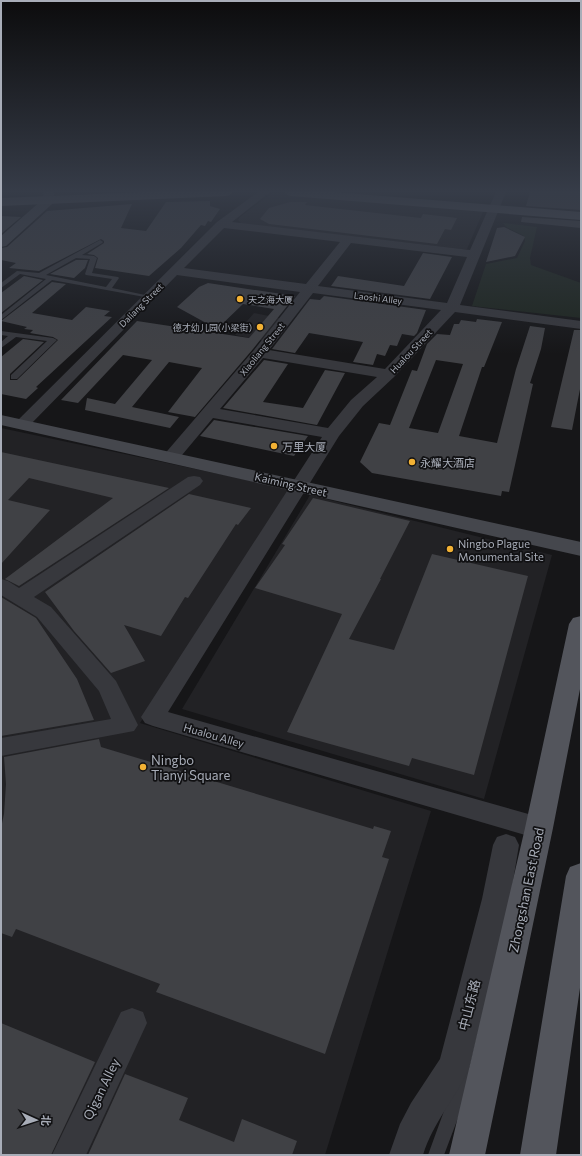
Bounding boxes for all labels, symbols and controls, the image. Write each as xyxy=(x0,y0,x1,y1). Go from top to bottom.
street label: Daliang Street xyxy=(117,280,166,329)
street label: Laoshi Alley xyxy=(353,290,403,306)
marker: 天之海大厦 xyxy=(235,294,245,304)
place label: 天之海大厦 xyxy=(248,294,293,305)
street label: Xiaoliang Street xyxy=(237,320,287,378)
place label: 德才幼儿园(小梁街) xyxy=(173,322,252,333)
marker: 德才幼儿园(小梁街) xyxy=(255,322,265,332)
street label: Hualou Street xyxy=(388,326,434,375)
place label: 万里大厦 xyxy=(282,440,326,453)
marker: 万里大厦 xyxy=(269,441,279,451)
place label: 永耀大酒店 xyxy=(420,456,475,469)
marker: 永耀大酒店 xyxy=(407,457,417,467)
street label: Kaiming Street xyxy=(254,469,329,499)
place label: Ningbo Plague Monumental Site xyxy=(458,537,544,563)
marker: Ningbo Plague Monumental Site xyxy=(445,544,455,554)
street label: Hualou Alley xyxy=(182,720,246,750)
place label: Ningbo Tianyi Square xyxy=(151,752,231,783)
marker: Ningbo Tianyi Square xyxy=(138,762,148,772)
street label: Zhongshan East Road xyxy=(505,826,547,954)
street label: 中山东路 xyxy=(455,978,483,1032)
street label: Qigan Alley xyxy=(79,1055,123,1122)
north arrow xyxy=(16,1100,56,1140)
text: 北 xyxy=(40,1115,53,1126)

